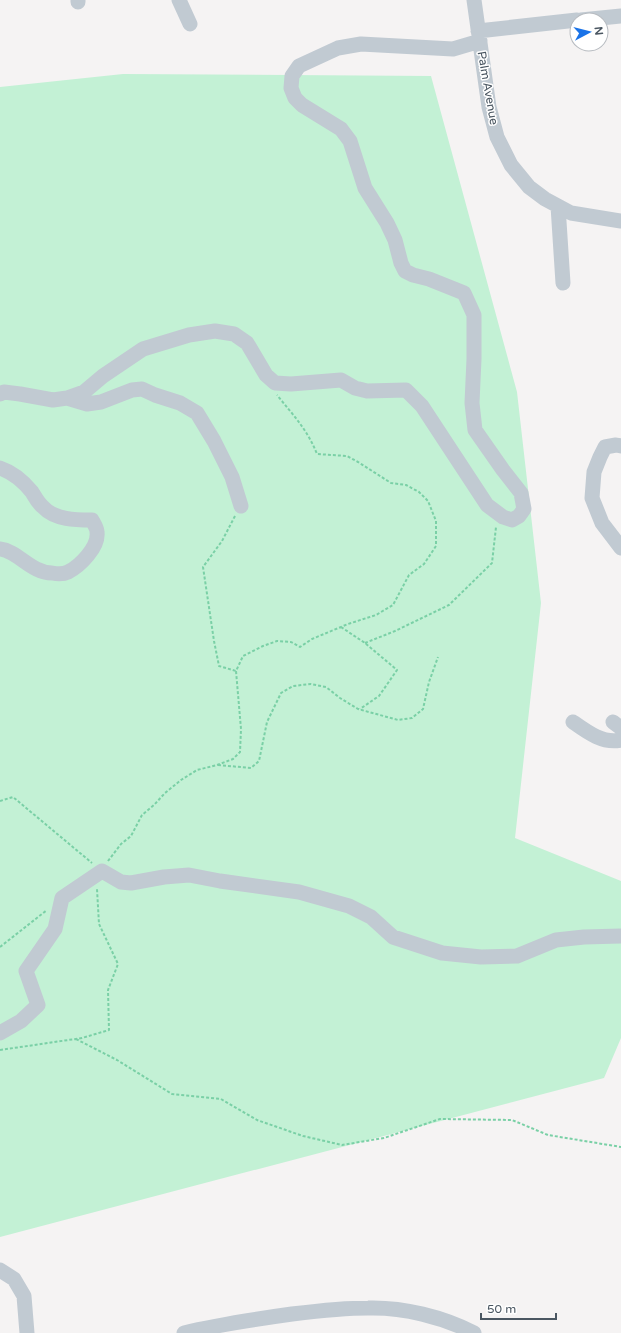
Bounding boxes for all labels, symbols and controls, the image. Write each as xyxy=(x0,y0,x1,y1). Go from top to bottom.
north arrow xyxy=(569,12,609,52)
text: N xyxy=(591,26,605,36)
street label: Palm Avenue xyxy=(475,50,501,126)
scale bar xyxy=(481,1295,556,1321)
text: 50 m xyxy=(487,1302,516,1316)

